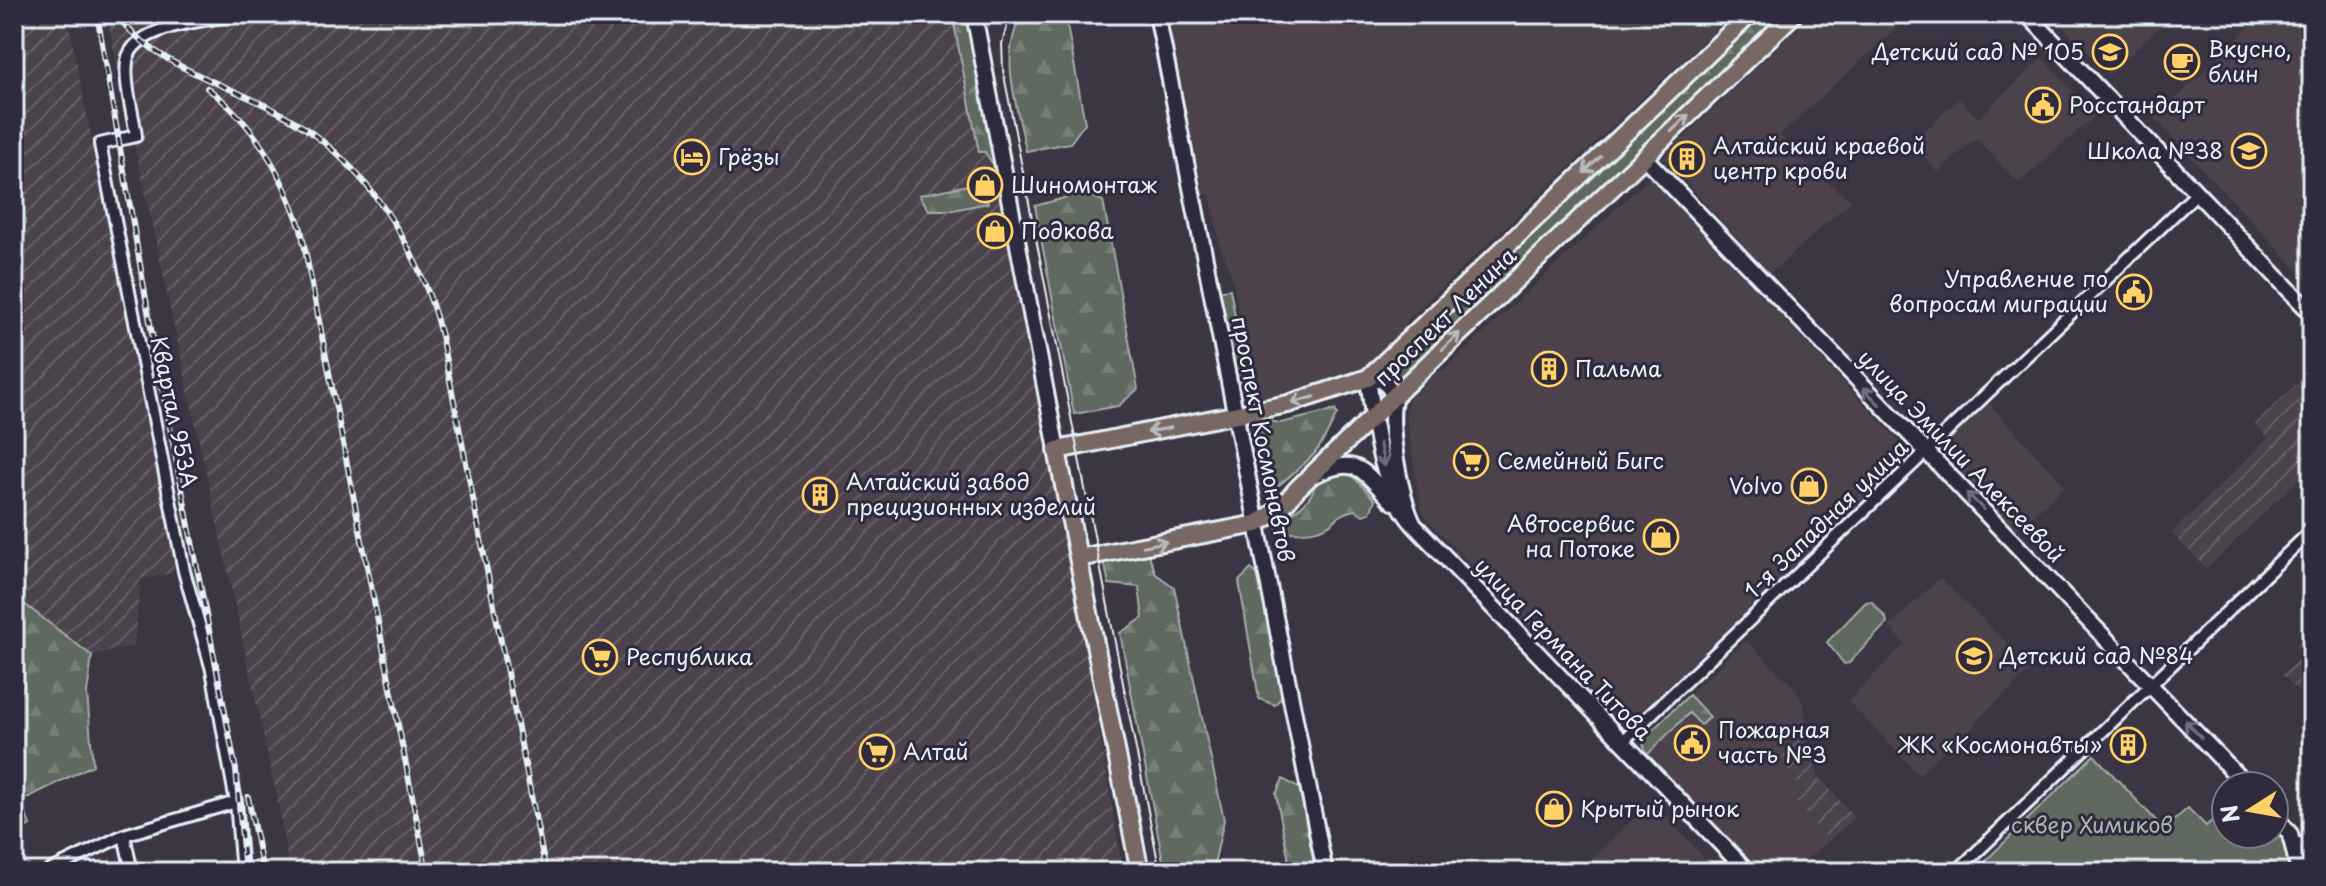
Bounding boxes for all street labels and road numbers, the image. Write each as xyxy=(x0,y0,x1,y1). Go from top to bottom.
street label: проспект Ленина xyxy=(1365,239,1523,393)
street label: проспект Космонавтов xyxy=(1224,313,1304,564)
street label: Квартал 953А xyxy=(143,333,208,490)
street label: улица Эмилии Алексеевой xyxy=(1851,341,2073,569)
street label: 1-я Западная улица xyxy=(1735,430,1915,605)
street label: улица Германа Титова xyxy=(1468,549,1661,747)

